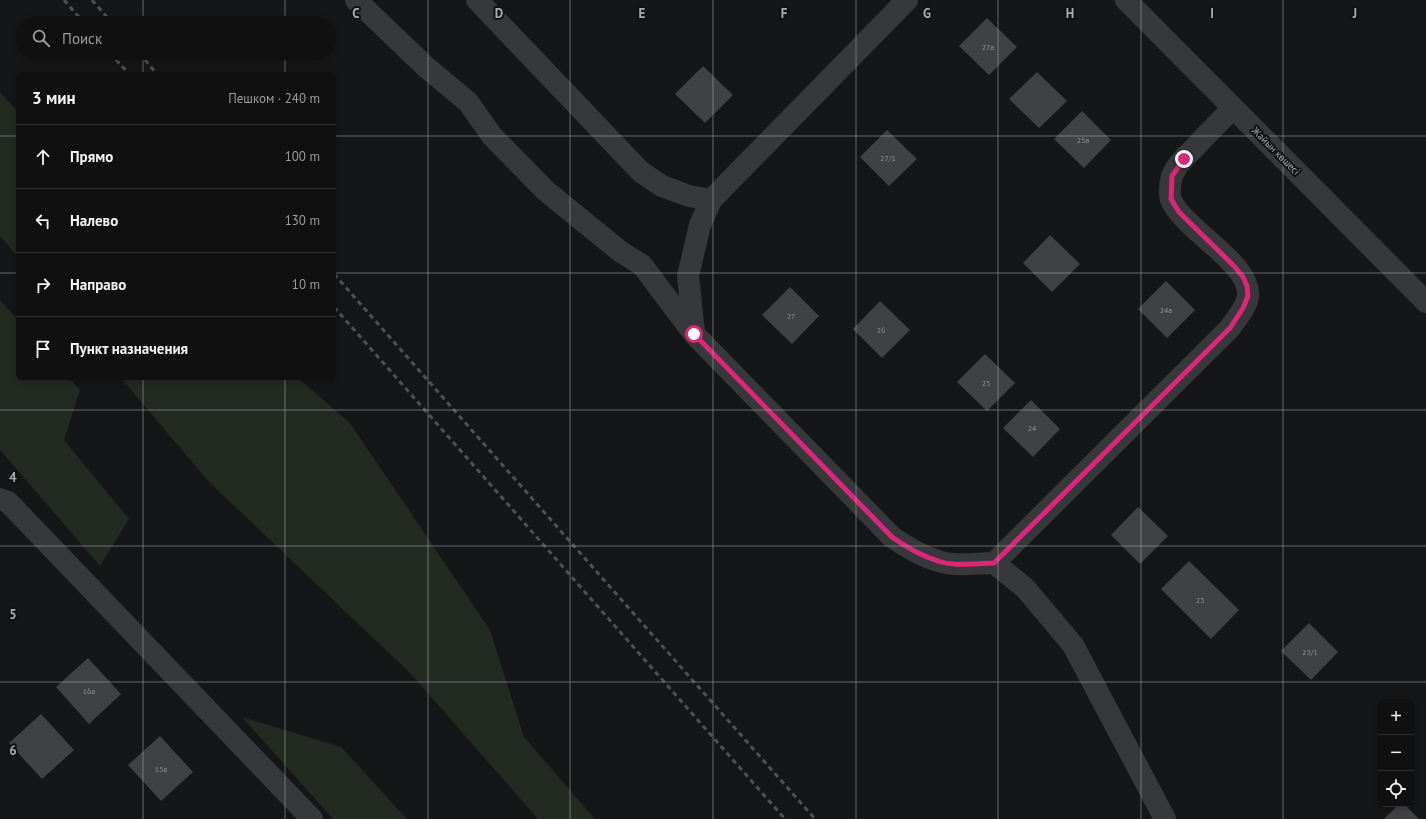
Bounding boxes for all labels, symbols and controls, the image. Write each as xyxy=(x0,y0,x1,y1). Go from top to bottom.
text: C xyxy=(352,5,360,22)
text: D xyxy=(495,5,503,22)
text: E xyxy=(639,5,646,22)
text: F xyxy=(781,5,788,22)
text: G xyxy=(923,5,931,22)
text: H xyxy=(1066,5,1074,22)
text: I xyxy=(1210,5,1214,22)
text: J xyxy=(1352,5,1357,22)
search box xyxy=(16,16,336,60)
icon: search xyxy=(30,27,52,49)
text: Поиск xyxy=(62,29,102,48)
house number: 27а xyxy=(982,42,994,52)
text: 3 мин xyxy=(32,87,76,109)
text: Пешком · 240 m xyxy=(228,90,320,107)
street label: Жайын көшесі xyxy=(1249,124,1303,178)
house number: 25а xyxy=(1077,135,1089,145)
icon: ahead xyxy=(32,146,54,168)
text: Прямо xyxy=(70,147,113,166)
text: 100 m xyxy=(285,148,320,165)
route end xyxy=(1175,150,1193,168)
house number: 27/1 xyxy=(880,153,896,163)
icon: left xyxy=(32,210,54,232)
text: Налево xyxy=(70,211,118,230)
text: 130 m xyxy=(285,212,320,229)
icon: right xyxy=(32,274,54,296)
text: Направо xyxy=(70,275,126,294)
text: 10 m xyxy=(292,276,320,293)
house number: 24а xyxy=(1160,305,1172,315)
house number: 27 xyxy=(787,311,795,321)
route start xyxy=(685,325,703,343)
house number: 26 xyxy=(877,325,885,335)
icon: arrive xyxy=(32,338,54,360)
text: Пункт назначения xyxy=(70,339,188,358)
house number: 25 xyxy=(982,378,990,388)
house number: 24 xyxy=(1028,423,1037,433)
text: 4 xyxy=(9,469,17,486)
house number: 23 xyxy=(1196,595,1204,605)
text: 5 xyxy=(9,606,17,623)
house number: 23/1 xyxy=(1302,647,1318,657)
house number: 16а xyxy=(83,686,95,696)
map controls xyxy=(1378,699,1414,807)
button: + xyxy=(1378,699,1414,735)
button: − xyxy=(1378,735,1414,771)
text: 6 xyxy=(9,742,17,759)
house number: 15а xyxy=(155,764,167,774)
button: locate xyxy=(1378,771,1414,807)

